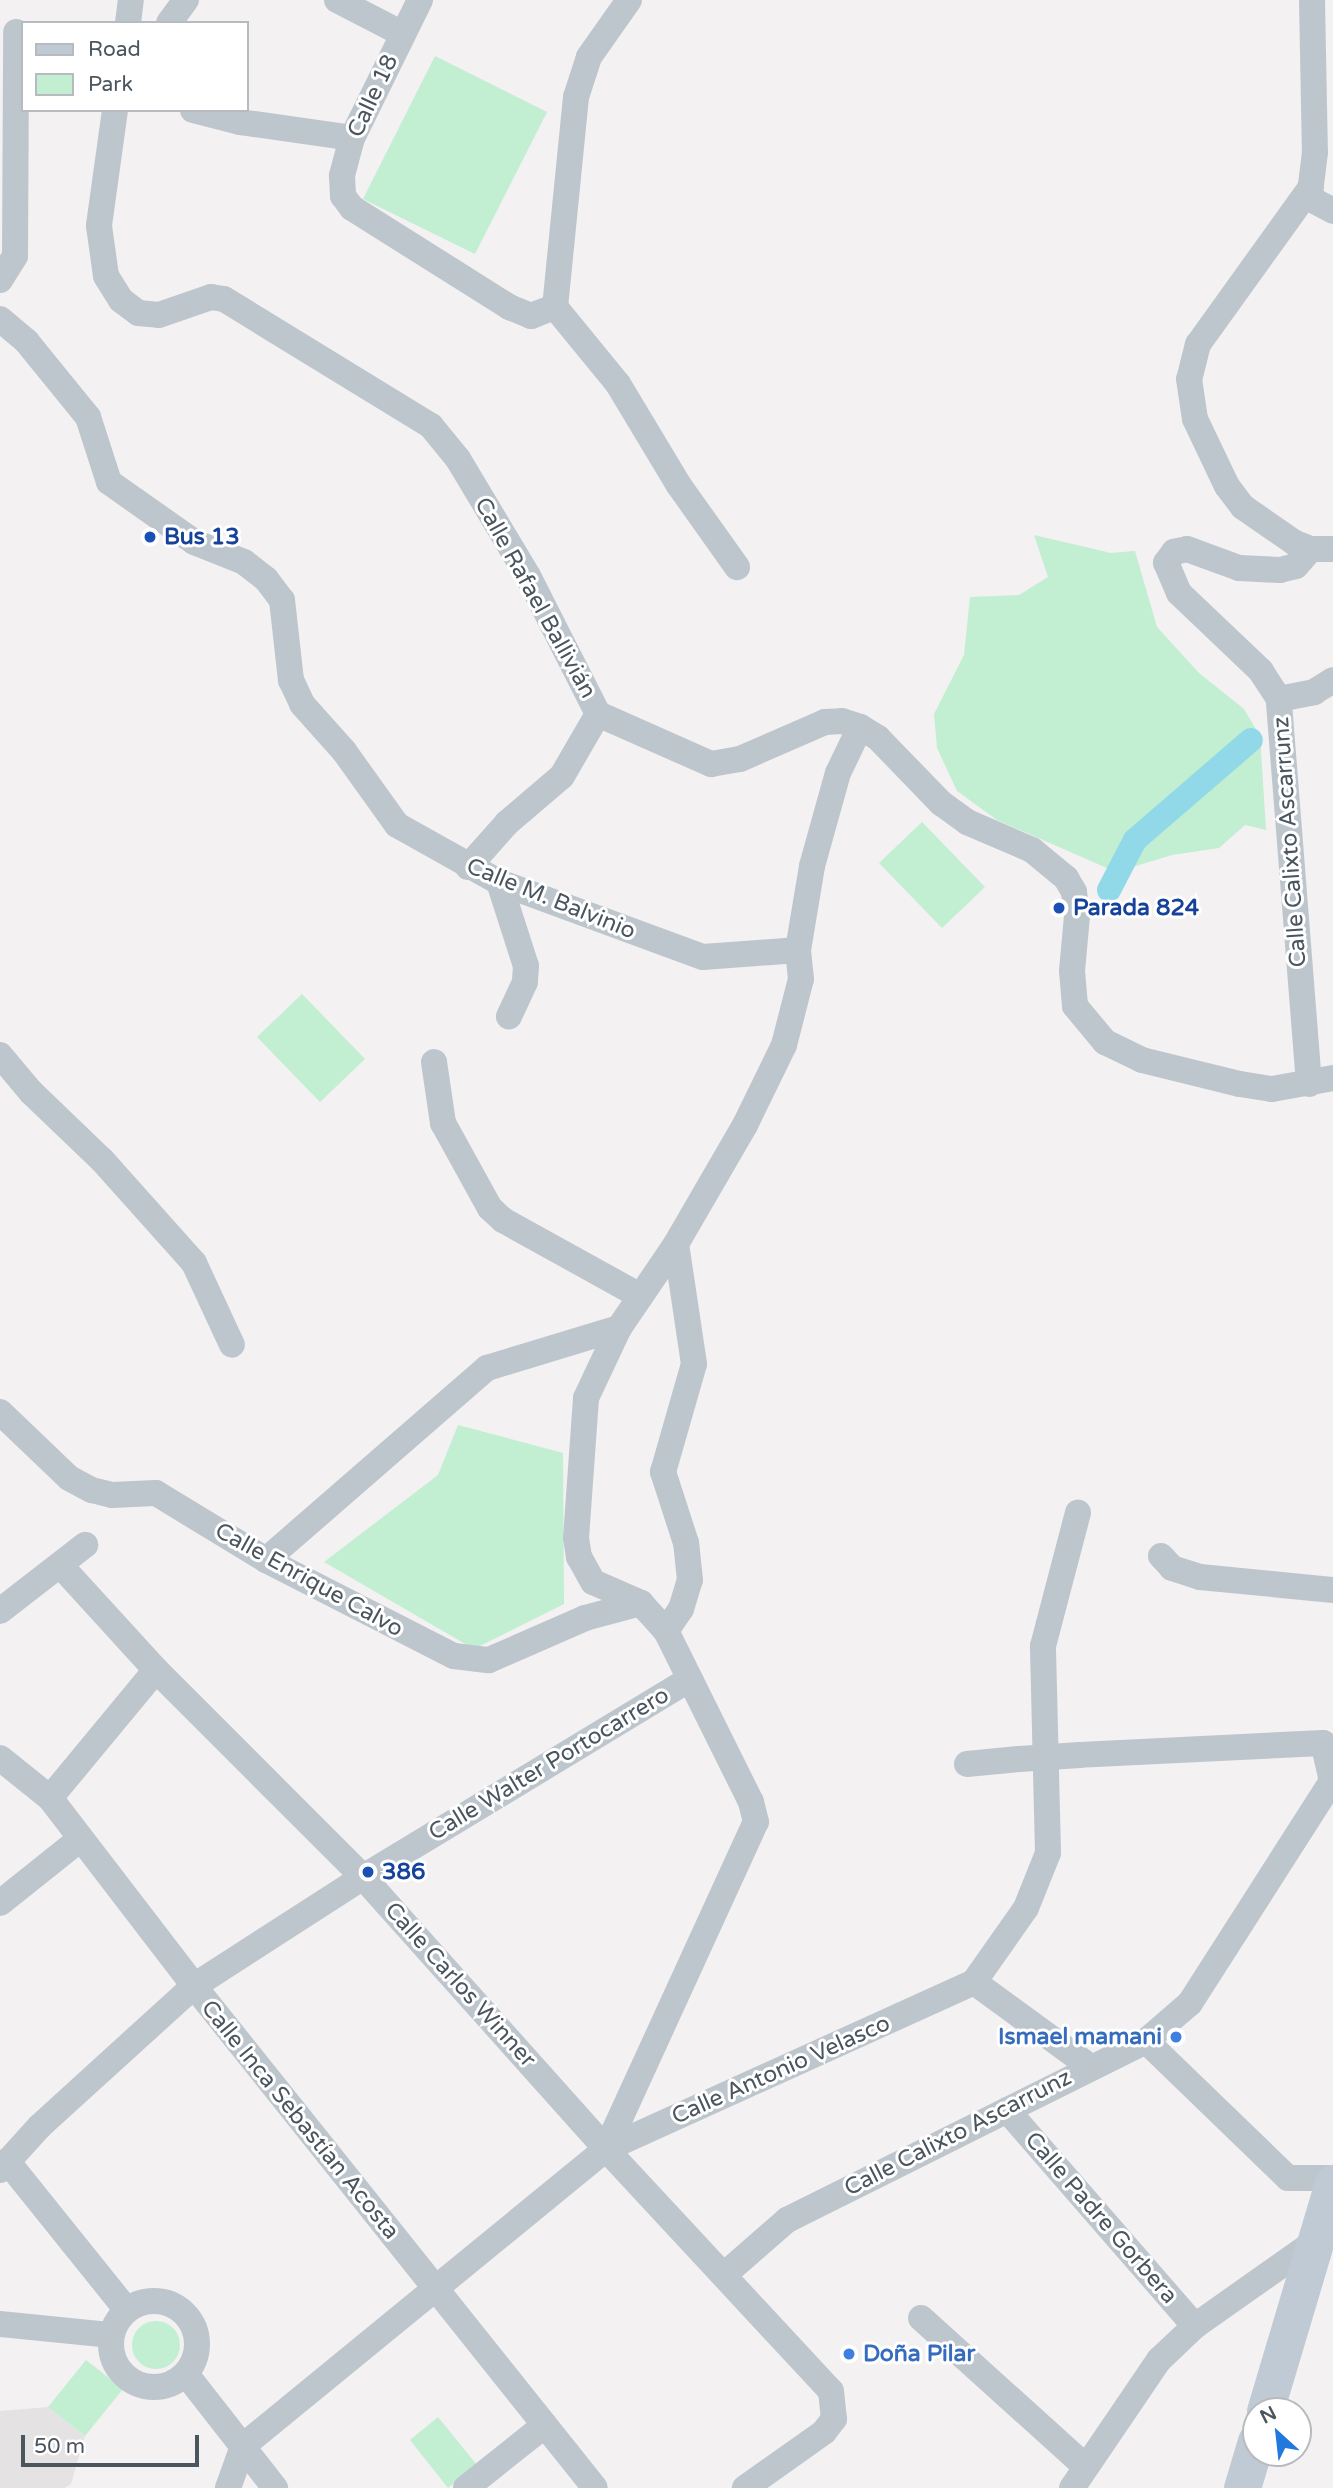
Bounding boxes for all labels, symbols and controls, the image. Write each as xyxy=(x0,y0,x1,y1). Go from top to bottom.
legend xyxy=(21,21,248,112)
text: Road xyxy=(88,37,141,62)
street label: Calle 18 xyxy=(342,50,404,142)
text: Park xyxy=(88,72,133,97)
street label: Calle Rafael Ballivián xyxy=(468,493,602,703)
place label: Bus 13 xyxy=(164,523,240,551)
marker: Bus 13 xyxy=(142,529,158,545)
street label: Calle Calixto Ascarrunz xyxy=(1267,716,1313,968)
street label: Calle M. Balvinio xyxy=(462,853,640,945)
place label: Parada 824 xyxy=(1073,894,1199,922)
marker: Parada 824 xyxy=(1051,900,1067,916)
street label: Calle Enrique Calvo xyxy=(210,1517,408,1643)
street label: Calle Walter Portocarrero xyxy=(424,1681,674,1847)
place label: 386 xyxy=(382,1858,425,1886)
marker: 386 xyxy=(360,1864,376,1880)
street label: Calle Carlos Winner xyxy=(379,1897,541,2073)
street label: Calle Inca Sebastían Acosta xyxy=(195,1995,405,2245)
street label: Calle Antonio Velasco xyxy=(668,2009,894,2131)
place label: Ismael mamani xyxy=(998,2023,1162,2051)
marker: Ismael mamani xyxy=(1168,2029,1184,2045)
street label: Calle Calixto Ascarrunz xyxy=(840,2064,1076,2202)
street label: Calle Padre Gorbera xyxy=(1019,2126,1183,2310)
place label: Doña Pilar xyxy=(863,2340,975,2368)
marker: Doña Pilar xyxy=(841,2346,857,2362)
north arrow xyxy=(1242,2397,1312,2467)
text: N xyxy=(1257,2402,1280,2428)
scale bar xyxy=(24,2422,203,2466)
text: 50 m xyxy=(34,2434,85,2459)

